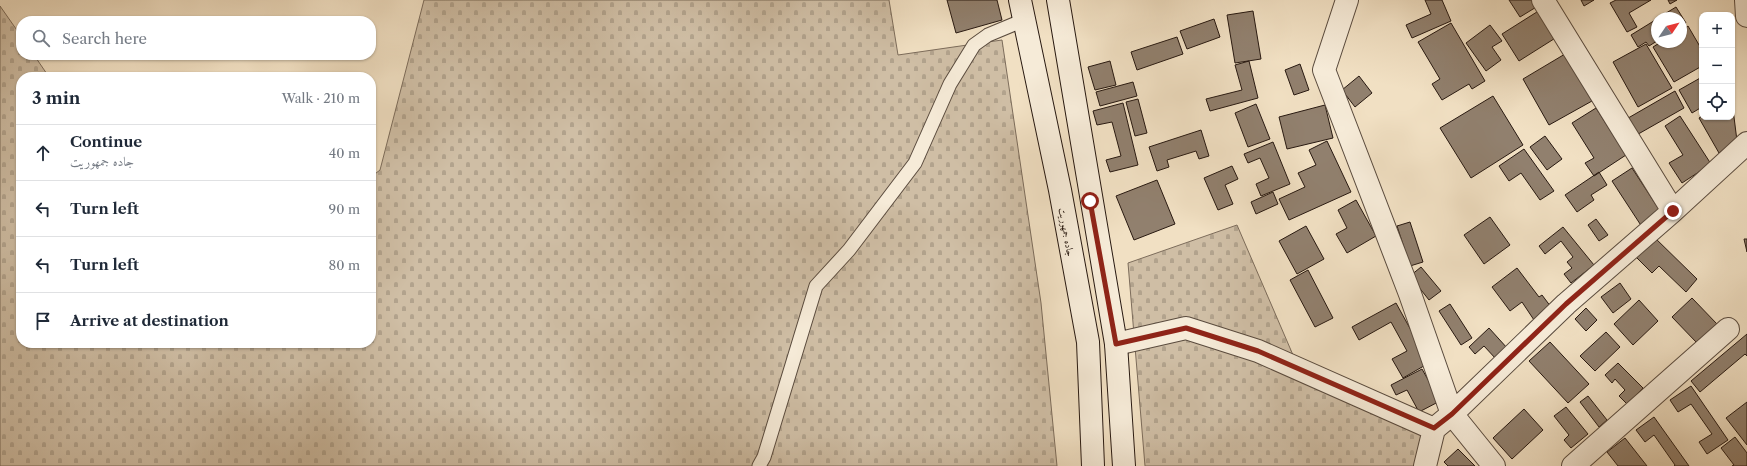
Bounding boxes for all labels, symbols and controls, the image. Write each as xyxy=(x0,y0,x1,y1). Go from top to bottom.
north arrow xyxy=(1651,12,1687,48)
map controls xyxy=(1699,12,1735,120)
button: + xyxy=(1699,12,1735,48)
search box xyxy=(16,16,376,60)
icon: search xyxy=(30,27,52,49)
text: Search here xyxy=(62,29,147,48)
button: − xyxy=(1699,48,1735,84)
button: locate xyxy=(1699,84,1735,120)
text: 3 min xyxy=(32,88,81,108)
text: Walk · 210 m xyxy=(282,90,360,106)
text: Continue xyxy=(70,132,142,151)
icon: ahead xyxy=(32,142,54,164)
text: 40 m xyxy=(329,145,360,161)
text: جاده جمهوریت xyxy=(70,153,134,169)
route start xyxy=(1081,192,1099,210)
icon: left xyxy=(32,198,54,220)
text: Turn left xyxy=(70,199,139,218)
text: 90 m xyxy=(329,201,360,217)
route end xyxy=(1664,202,1682,220)
street label: جاده جمهوریت xyxy=(1056,207,1077,258)
icon: left xyxy=(32,254,54,276)
text: Turn left xyxy=(70,255,139,274)
text: 80 m xyxy=(328,257,360,273)
icon: arrive xyxy=(32,310,54,332)
text: Arrive at destination xyxy=(70,311,229,330)

